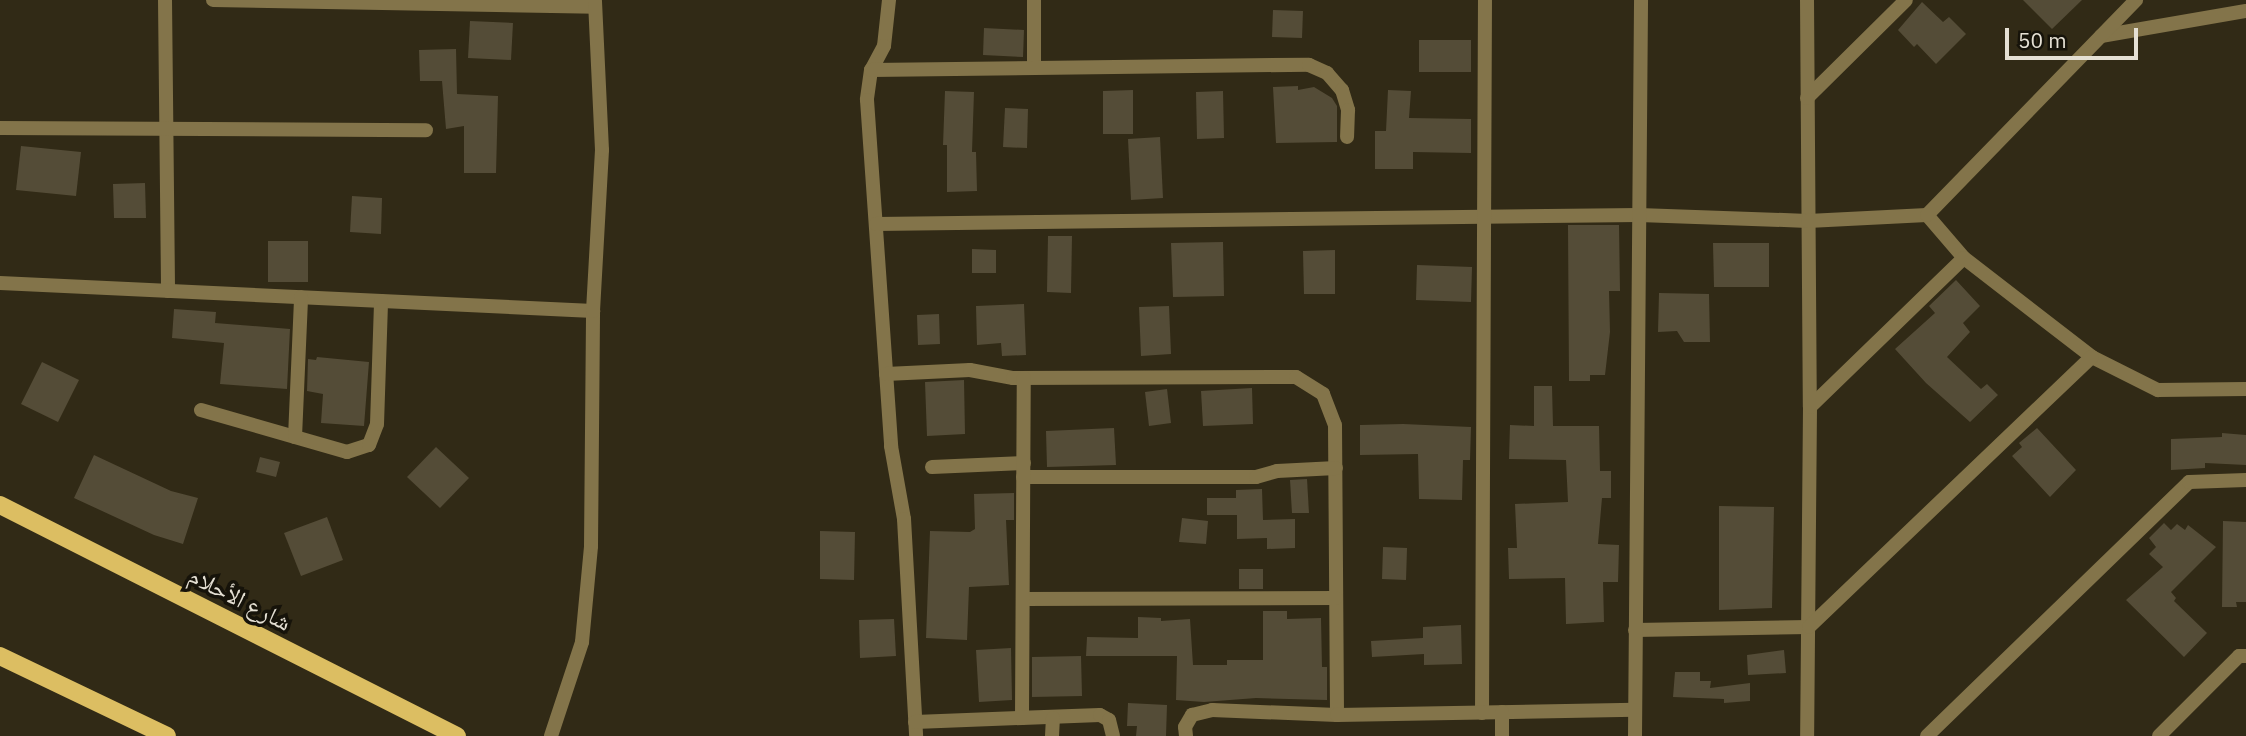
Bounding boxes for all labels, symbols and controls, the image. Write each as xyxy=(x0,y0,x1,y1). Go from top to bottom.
scale bar xyxy=(2008,14,2141,58)
text: 50 m xyxy=(2018,26,2067,54)
street label: شارع الأحلام xyxy=(184,561,296,637)

